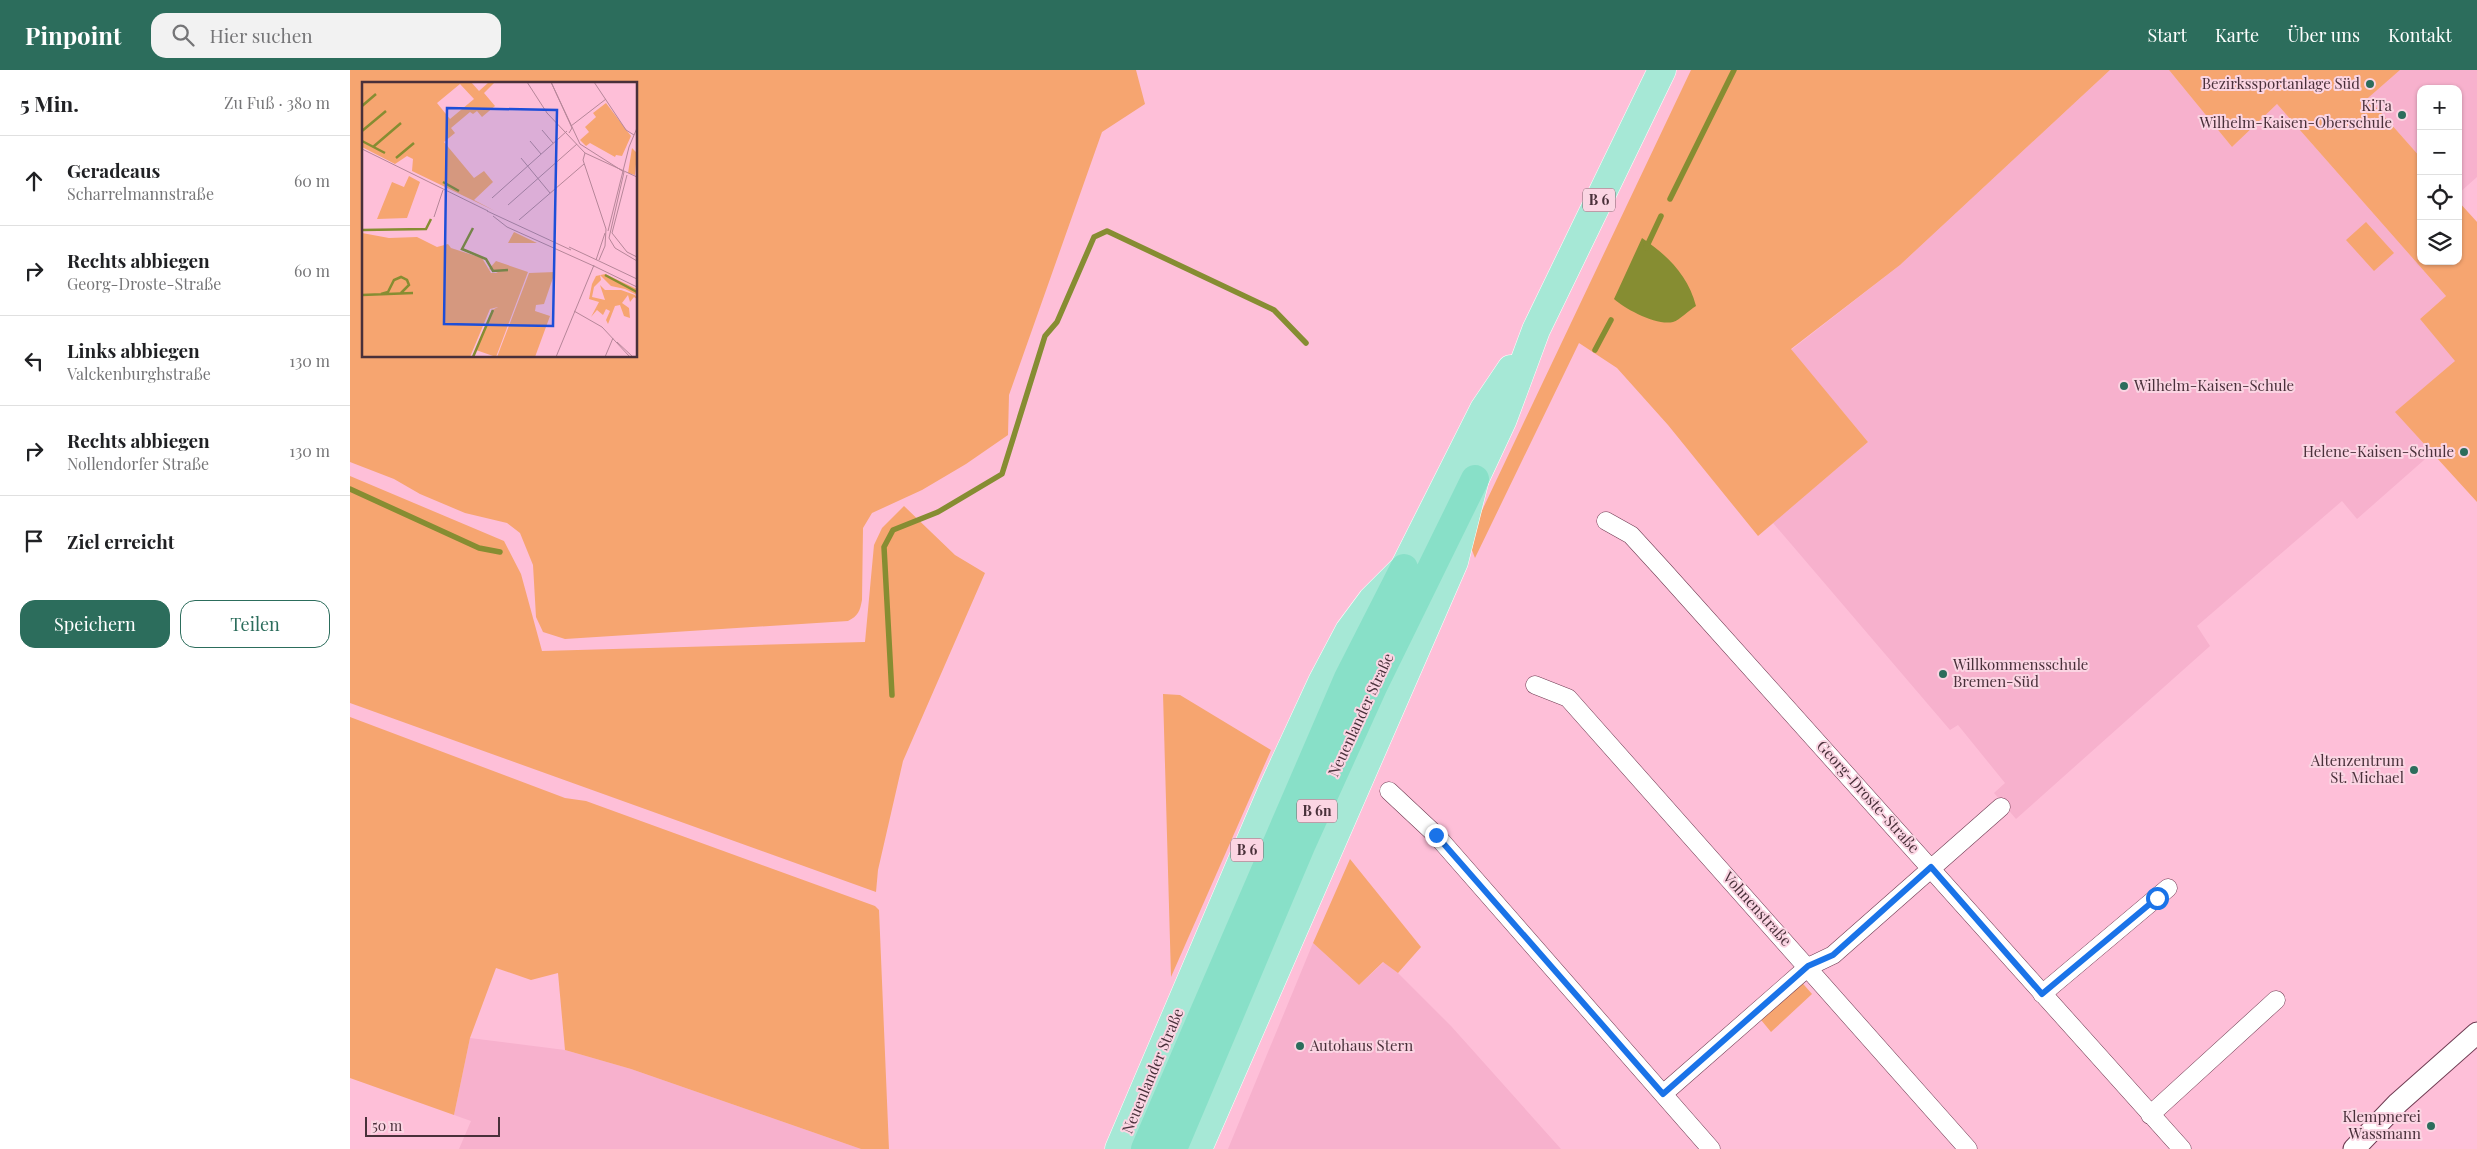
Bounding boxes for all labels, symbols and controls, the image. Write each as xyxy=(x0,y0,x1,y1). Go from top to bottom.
search box xyxy=(151,13,501,58)
text: Pinpoint xyxy=(25,19,121,51)
icon: search xyxy=(169,21,197,49)
text: Hier suchen xyxy=(209,22,313,48)
text: Start xyxy=(2147,23,2187,47)
text: Karte xyxy=(2215,23,2259,47)
text: Über uns xyxy=(2287,23,2360,47)
text: Kontakt xyxy=(2388,23,2452,47)
place label: Bezirkssportanlage Süd xyxy=(2202,73,2360,93)
marker: Bezirkssportanlage Süd xyxy=(2364,78,2376,90)
inset map xyxy=(362,82,638,358)
map controls xyxy=(2417,85,2462,265)
button: + xyxy=(2417,85,2462,130)
text: 5 Min. xyxy=(20,89,79,117)
text: Zu Fuß · 380 m xyxy=(224,92,330,113)
place label: KiTa Wilhelm-Kaisen-Oberschule xyxy=(2198,95,2393,132)
marker: KiTa Wilhelm-Kaisen-Oberschule xyxy=(2396,109,2408,121)
button: − xyxy=(2417,130,2462,175)
text: Geradeaus xyxy=(67,157,160,183)
icon: ahead xyxy=(20,167,48,195)
text: 60 m xyxy=(294,170,330,191)
button: locate xyxy=(2417,175,2462,220)
text: Scharrelmannstraße xyxy=(67,183,214,204)
road number: B 6 xyxy=(1583,188,1615,212)
button: layers xyxy=(2417,220,2462,265)
text: Rechts abbiegen xyxy=(67,247,210,273)
icon: right xyxy=(20,257,48,285)
text: 60 m xyxy=(294,260,330,281)
text: Georg-Droste-Straße xyxy=(67,273,221,294)
text: Links abbiegen xyxy=(67,337,200,363)
icon: left xyxy=(20,347,48,375)
text: 130 m xyxy=(289,350,330,371)
text: Valckenburghstraße xyxy=(67,363,211,384)
place label: Wilhelm-Kaisen-Schule xyxy=(2133,375,2294,395)
marker: Wilhelm-Kaisen-Schule xyxy=(2118,380,2130,392)
text: Rechts abbiegen xyxy=(67,427,210,453)
icon: right xyxy=(20,437,48,465)
text: 130 m xyxy=(289,440,330,461)
place label: Helene-Kaisen-Schule xyxy=(2303,441,2454,461)
marker: Helene-Kaisen-Schule xyxy=(2458,446,2470,458)
text: Nollendorfer Straße xyxy=(67,453,209,474)
icon: arrive xyxy=(20,527,48,555)
text: Ziel erreicht xyxy=(67,528,175,554)
button: Speichern xyxy=(20,600,170,648)
button: Teilen xyxy=(180,600,330,648)
street label: Neuenlander Straße xyxy=(1323,650,1398,780)
place label: Willkommensschule Bremen-Süd xyxy=(1952,654,2088,691)
marker: Willkommensschule Bremen-Süd xyxy=(1937,668,1949,680)
street label: Georg-Droste-Straße xyxy=(1813,736,1925,857)
place label: Altenzentrum St. Michael xyxy=(2310,750,2405,787)
marker: Altenzentrum St. Michael xyxy=(2408,764,2420,776)
road number: B 6n xyxy=(1297,799,1337,822)
route end xyxy=(1425,824,1448,847)
road number: B 6 xyxy=(1231,838,1263,862)
street label: Vohnenstraße xyxy=(1718,866,1796,950)
route start xyxy=(2146,887,2169,910)
street label: Neuenlander Straße xyxy=(1117,1005,1188,1136)
place label: Autohaus Stern xyxy=(1309,1035,1413,1055)
marker: Autohaus Stern xyxy=(1294,1040,1306,1052)
place label: Klempnerei Wassmann xyxy=(2343,1106,2422,1143)
scale bar xyxy=(365,1114,500,1137)
text: 50 m xyxy=(372,1116,402,1135)
marker: Klempnerei Wassmann xyxy=(2425,1120,2437,1132)

